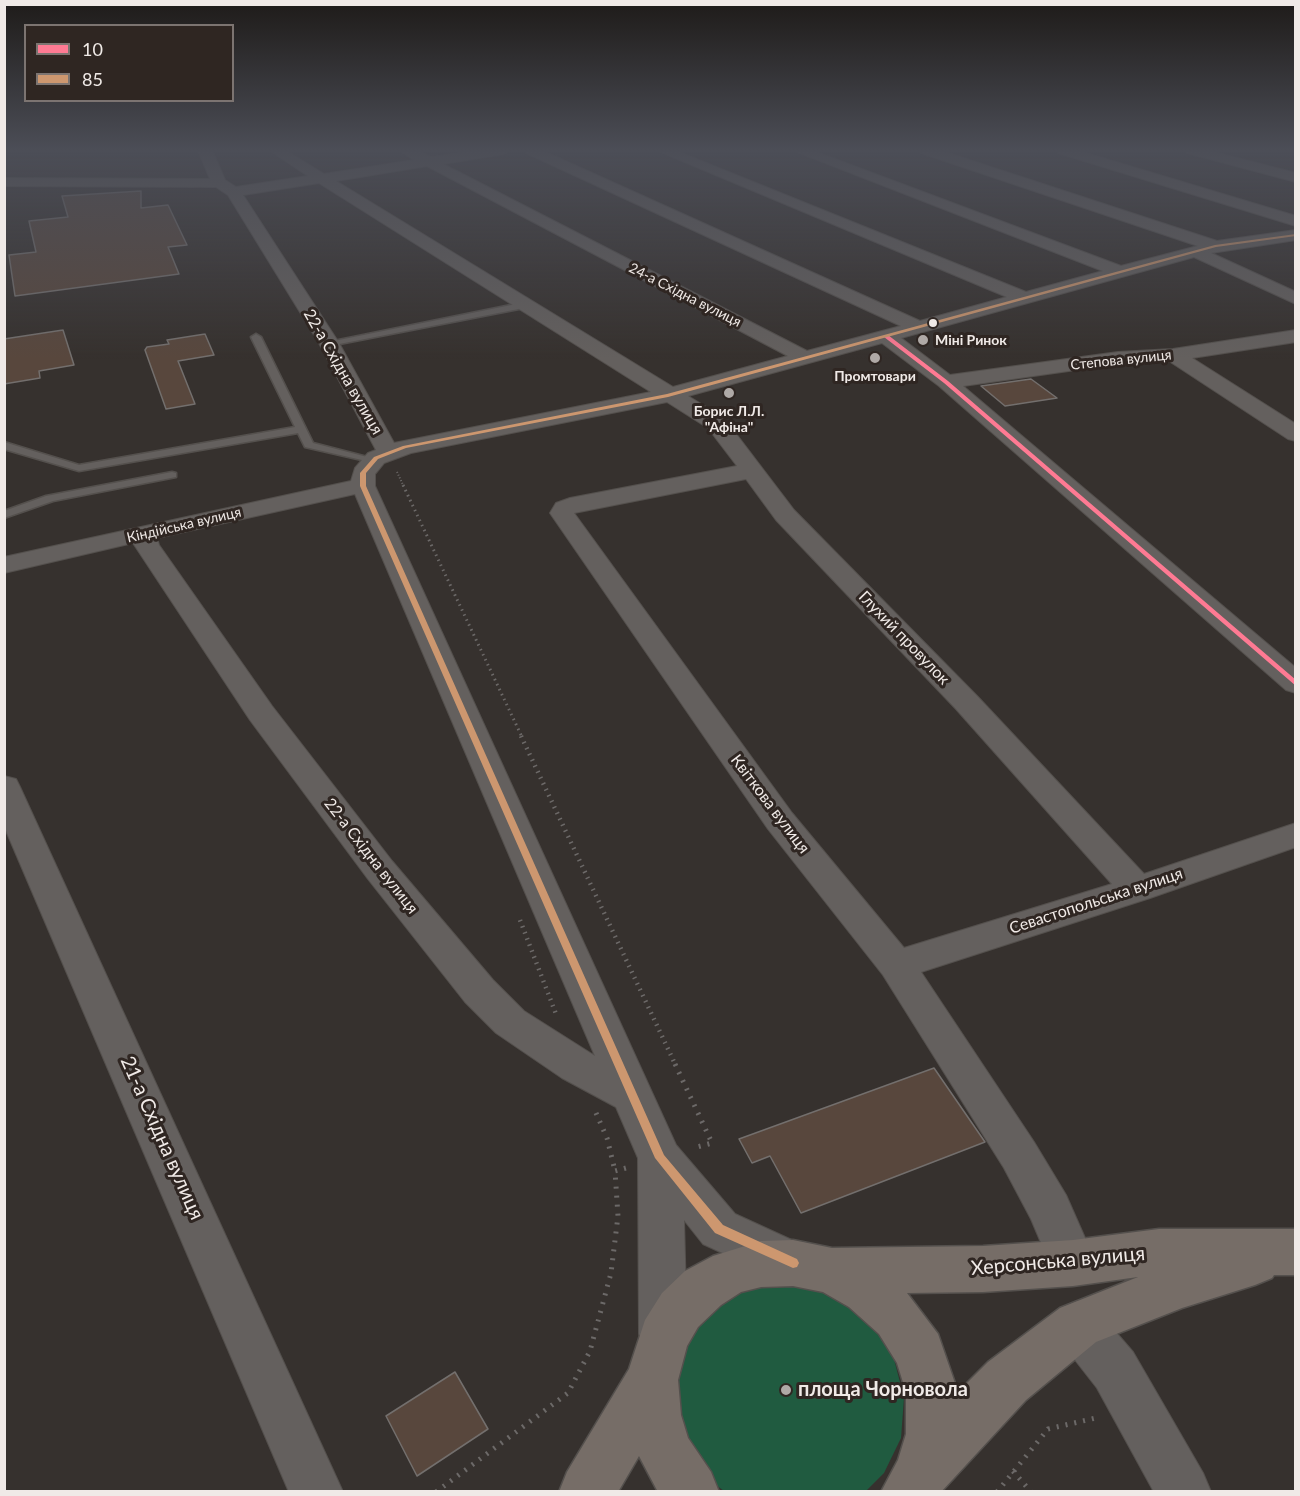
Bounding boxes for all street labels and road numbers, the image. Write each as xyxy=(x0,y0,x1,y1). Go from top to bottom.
street label: 24-а Східна вулиця xyxy=(626,259,744,331)
street label: 22-а Східна вулиця xyxy=(299,306,387,438)
street label: Степова вулиця xyxy=(1070,346,1172,374)
street label: Кіндійська вулиця xyxy=(125,504,243,546)
street label: Глухий провулок xyxy=(855,587,953,689)
street label: Квіткова вулиця xyxy=(727,751,813,857)
street label: 22-а Східна вулиця xyxy=(320,794,422,918)
street label: Севастопольська вулиця xyxy=(1007,864,1185,938)
street label: 21-а Східна вулиця xyxy=(115,1052,209,1224)
street label: Херсонська вулиця xyxy=(970,1241,1146,1281)

